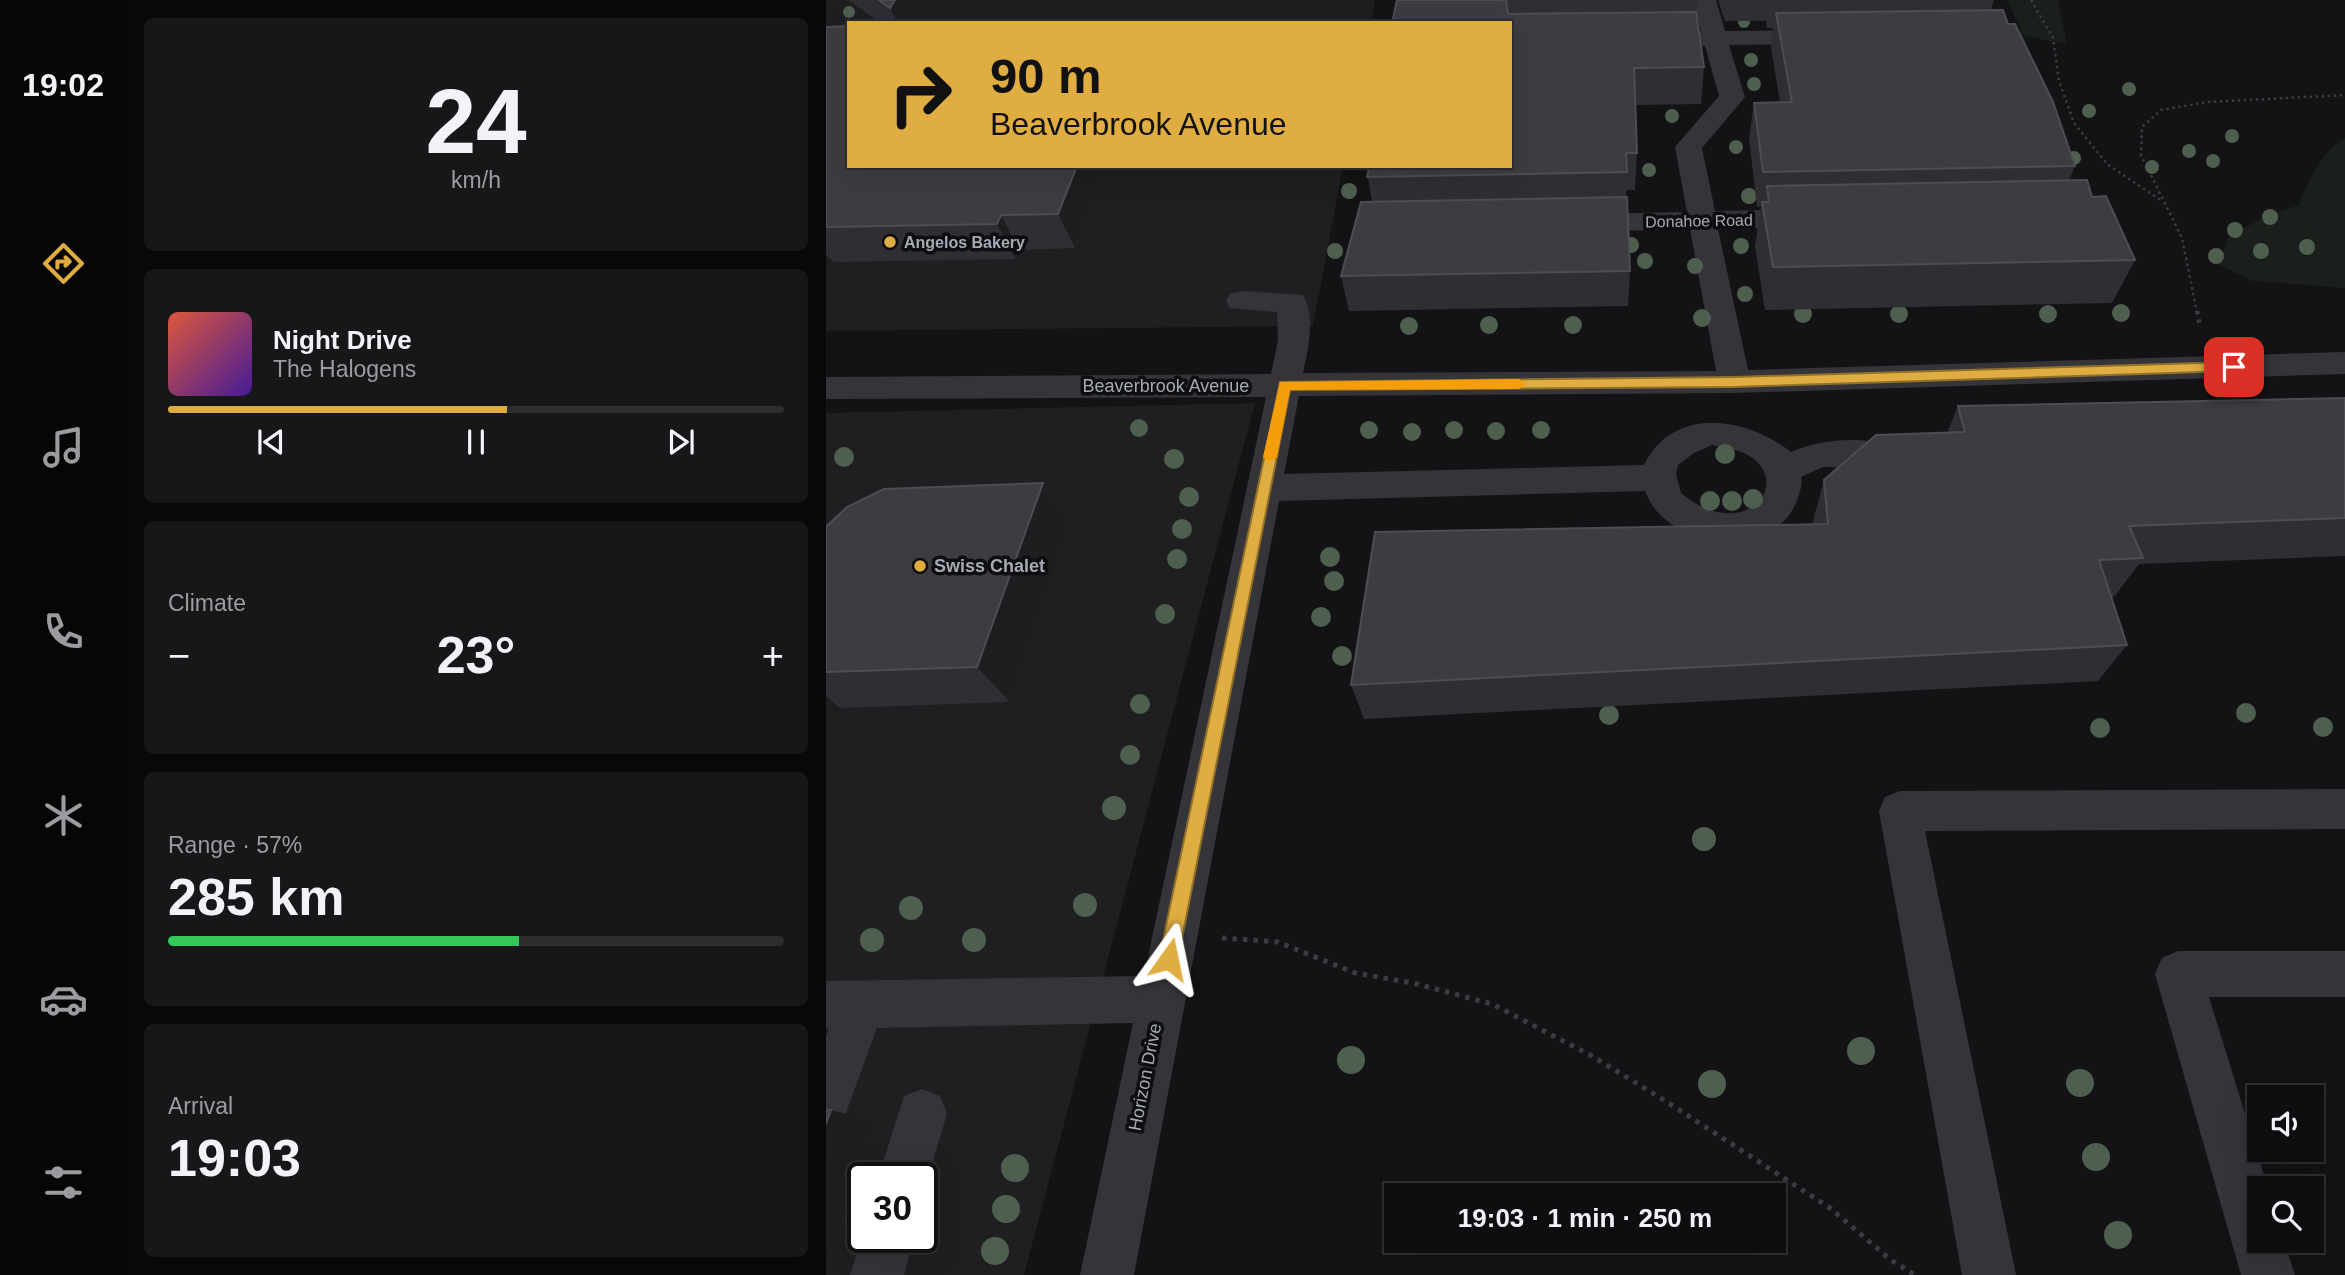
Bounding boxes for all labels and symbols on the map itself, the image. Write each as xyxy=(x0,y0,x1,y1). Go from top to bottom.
street label: Donahoe Road xyxy=(1645,212,1753,230)
marker: Angelos Bakery xyxy=(882,234,898,250)
place label: Angelos Bakery xyxy=(904,234,1025,251)
pin xyxy=(2204,337,2264,397)
street label: Beaverbrook Avenue xyxy=(1083,376,1249,396)
place label: Swiss Chalet xyxy=(934,556,1045,576)
marker: Swiss Chalet xyxy=(912,558,928,574)
position arrow xyxy=(1132,922,1206,996)
street label: Horizon Drive xyxy=(1125,1022,1165,1132)
speed limit sign: 30 xyxy=(847,1162,938,1253)

